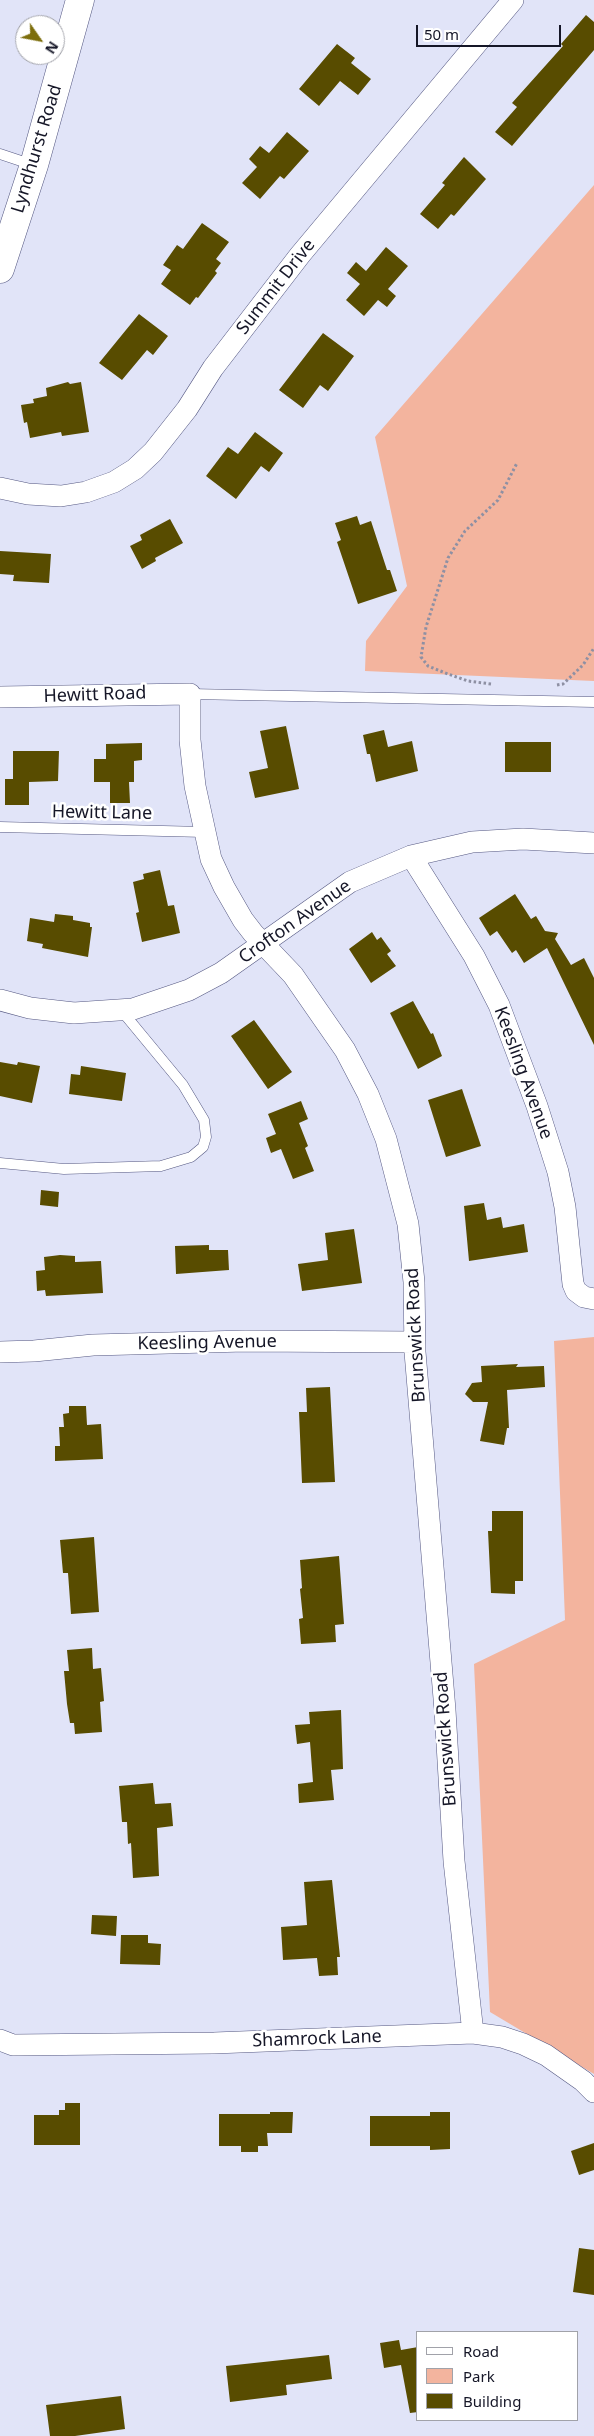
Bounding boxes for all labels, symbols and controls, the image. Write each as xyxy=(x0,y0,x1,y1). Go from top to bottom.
north arrow xyxy=(15,15,65,65)
scale bar xyxy=(419,15,564,47)
text: 50 m xyxy=(424,24,459,44)
text: N xyxy=(41,38,63,58)
street label: Lyndhurst Road xyxy=(7,82,67,216)
street label: Summit Drive xyxy=(232,235,320,339)
street label: Hewitt Road xyxy=(43,682,147,708)
street label: Hewitt Lane xyxy=(52,801,152,825)
street label: Crofton Avenue xyxy=(235,875,355,969)
street label: Keesling Avenue xyxy=(489,1004,557,1142)
street label: Brunswick Road xyxy=(402,1267,430,1403)
street label: Keesling Avenue xyxy=(137,1331,277,1355)
street label: Brunswick Road xyxy=(431,1671,461,1807)
street label: Shamrock Lane xyxy=(252,2026,382,2052)
legend xyxy=(416,2331,579,2421)
text: Road xyxy=(463,2341,499,2361)
text: Park xyxy=(463,2366,495,2386)
text: Building xyxy=(463,2391,521,2411)

